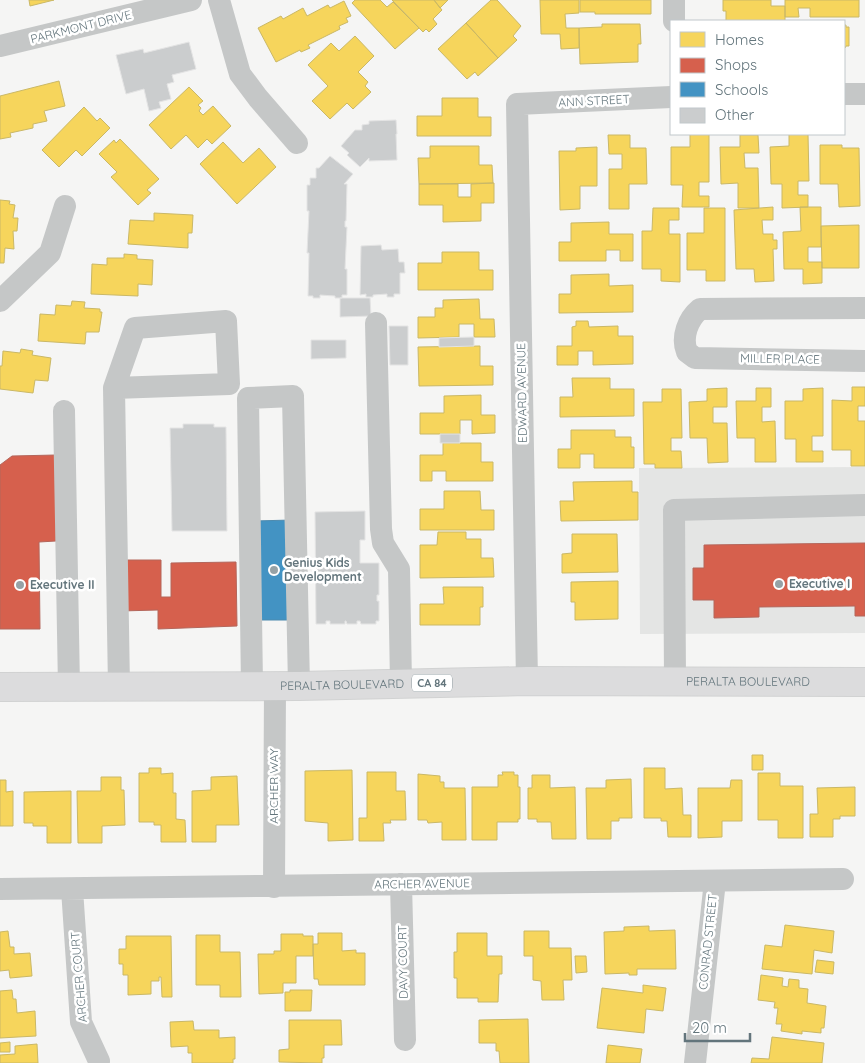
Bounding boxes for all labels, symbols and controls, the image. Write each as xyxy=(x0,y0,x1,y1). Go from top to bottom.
street label: PARKMONT DRIVE xyxy=(29,7,133,46)
legend xyxy=(670,20,845,135)
text: Homes xyxy=(715,30,764,49)
text: Shops xyxy=(715,55,757,74)
text: Schools xyxy=(715,80,768,99)
street label: ANN STREET xyxy=(558,91,630,110)
text: Other xyxy=(715,105,755,124)
street label: EDWARD AVENUE xyxy=(513,343,530,443)
street label: MILLER PLACE xyxy=(740,350,820,367)
place label: Genius Kids Development xyxy=(284,555,362,584)
marker: Genius Kids Development xyxy=(268,564,280,576)
place label: Executive I xyxy=(789,576,850,591)
place label: Executive II xyxy=(30,577,95,592)
marker: Executive I xyxy=(773,578,785,590)
marker: Executive II xyxy=(14,579,26,591)
street label: PERALTA BOULEVARD xyxy=(686,673,810,689)
road number: CA 84 xyxy=(412,674,452,691)
street label: PERALTA BOULEVARD xyxy=(280,676,404,693)
street label: ARCHER WAY xyxy=(266,748,281,824)
street label: ARCHER AVENUE xyxy=(374,875,470,892)
street label: CONRAD STREET xyxy=(695,893,720,991)
street label: DAVY COURT xyxy=(394,925,411,999)
street label: ARCHER COURT xyxy=(67,931,90,1023)
scale bar xyxy=(685,1010,750,1042)
text: 20 m xyxy=(692,1018,727,1037)

